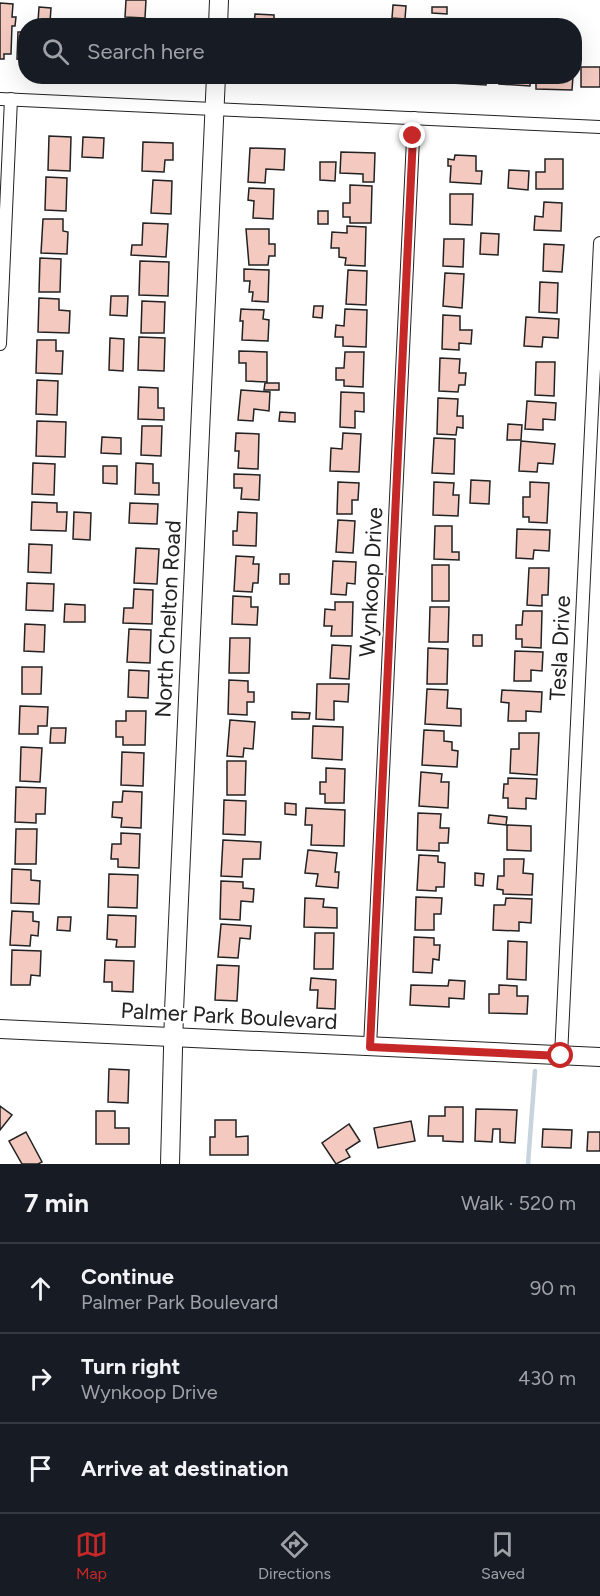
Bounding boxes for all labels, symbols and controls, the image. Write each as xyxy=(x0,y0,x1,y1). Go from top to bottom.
search box xyxy=(18,18,582,84)
icon: search xyxy=(39,35,72,68)
text: Search here xyxy=(87,38,205,65)
route end xyxy=(399,122,425,148)
street label: Wynkoop Drive xyxy=(354,506,388,658)
street label: North Chelton Road xyxy=(149,520,187,718)
street label: Tesla Drive xyxy=(544,595,576,701)
street label: Palmer Park Boulevard xyxy=(120,997,338,1035)
route start xyxy=(547,1042,573,1068)
text: 7 min xyxy=(24,1187,89,1219)
text: Walk · 520 m xyxy=(461,1191,576,1215)
text: Continue xyxy=(81,1263,174,1290)
icon: ahead xyxy=(24,1272,57,1305)
text: 90 m xyxy=(530,1276,576,1300)
text: Palmer Park Boulevard xyxy=(81,1290,278,1314)
text: Turn right xyxy=(81,1353,180,1380)
icon: right xyxy=(24,1362,57,1395)
text: 430 m xyxy=(518,1366,576,1390)
text: Wynkoop Drive xyxy=(81,1380,218,1404)
icon: arrive xyxy=(24,1452,57,1485)
text: Arrive at destination xyxy=(81,1455,289,1482)
tab: Map xyxy=(75,1528,108,1583)
tab: Directions xyxy=(258,1528,331,1583)
tab: Saved xyxy=(481,1528,525,1583)

